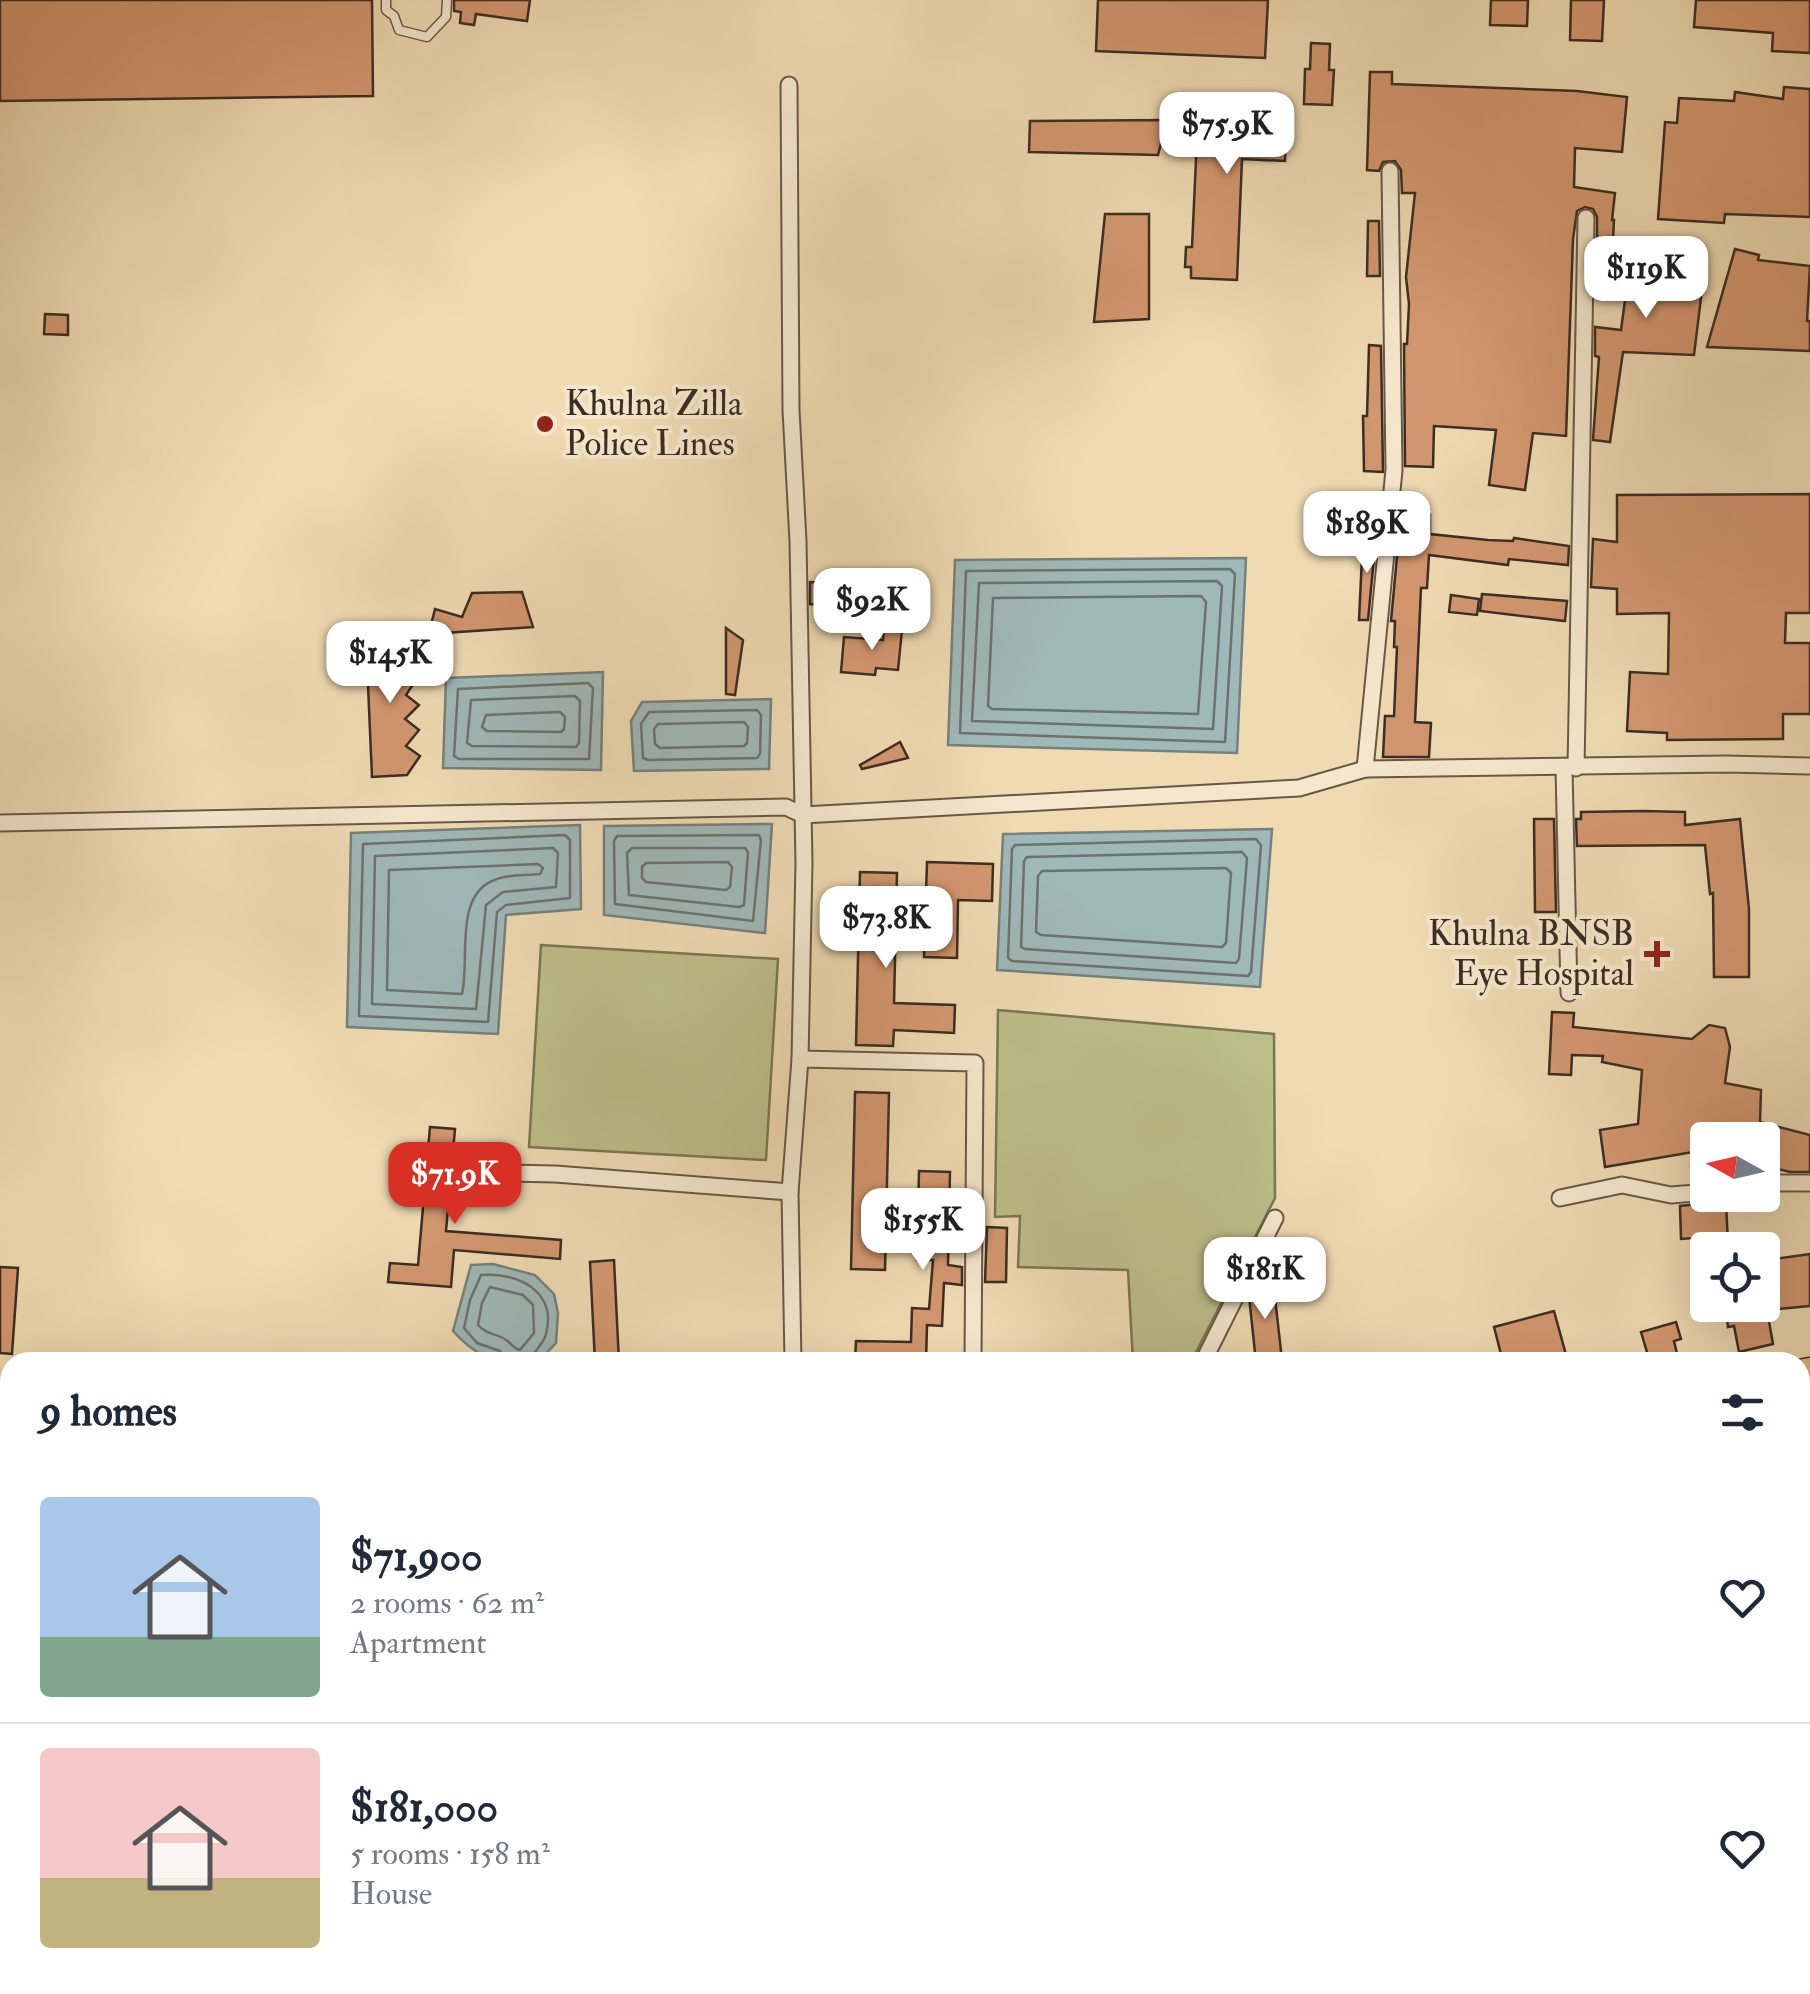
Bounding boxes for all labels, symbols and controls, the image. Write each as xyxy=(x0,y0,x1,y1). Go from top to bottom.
pin: $75.9K xyxy=(1146,92,1308,177)
text: $75.9K xyxy=(1181,104,1273,144)
pin: $119K xyxy=(1576,236,1716,321)
text: $119K xyxy=(1606,248,1686,288)
place label: Khulna Zilla Police Lines xyxy=(565,382,743,466)
marker: Khulna Zilla Police Lines xyxy=(534,413,556,435)
pin: $189K xyxy=(1297,491,1437,576)
text: $189K xyxy=(1325,503,1409,543)
pin: $92K xyxy=(813,568,931,653)
text: $92K xyxy=(835,580,909,620)
pin: $145K xyxy=(320,621,460,706)
text: $145K xyxy=(348,633,432,673)
pin: $73.8K xyxy=(805,886,967,971)
text: $73.8K xyxy=(842,898,930,938)
place label: Khulna BNSB Eye Hospital xyxy=(1428,912,1634,996)
marker: Khulna BNSB Eye Hospital xyxy=(1644,941,1670,967)
north arrow xyxy=(1690,1122,1780,1212)
map controls xyxy=(1690,1122,1780,1322)
pin: $71.9K xyxy=(374,1142,536,1227)
text: $71.9K xyxy=(410,1154,500,1194)
pin: $155K xyxy=(853,1188,993,1273)
text: $155K xyxy=(883,1200,963,1240)
button: locate xyxy=(1690,1232,1780,1322)
pin: $181K xyxy=(1195,1237,1335,1322)
text: $181K xyxy=(1226,1249,1304,1289)
icon: filters xyxy=(1715,1385,1770,1440)
text: 9 homes xyxy=(40,1386,177,1438)
text: $71,900 xyxy=(350,1531,483,1583)
icon: home xyxy=(120,1537,240,1657)
icon: heart xyxy=(1715,1570,1770,1625)
text: 2 rooms · 62 m² xyxy=(350,1583,544,1623)
text: Apartment xyxy=(350,1623,487,1663)
text: $181,000 xyxy=(350,1782,498,1834)
icon: home xyxy=(120,1788,240,1908)
icon: heart xyxy=(1715,1821,1770,1876)
text: 5 rooms · 158 m² xyxy=(350,1834,550,1874)
text: House xyxy=(350,1874,432,1914)

